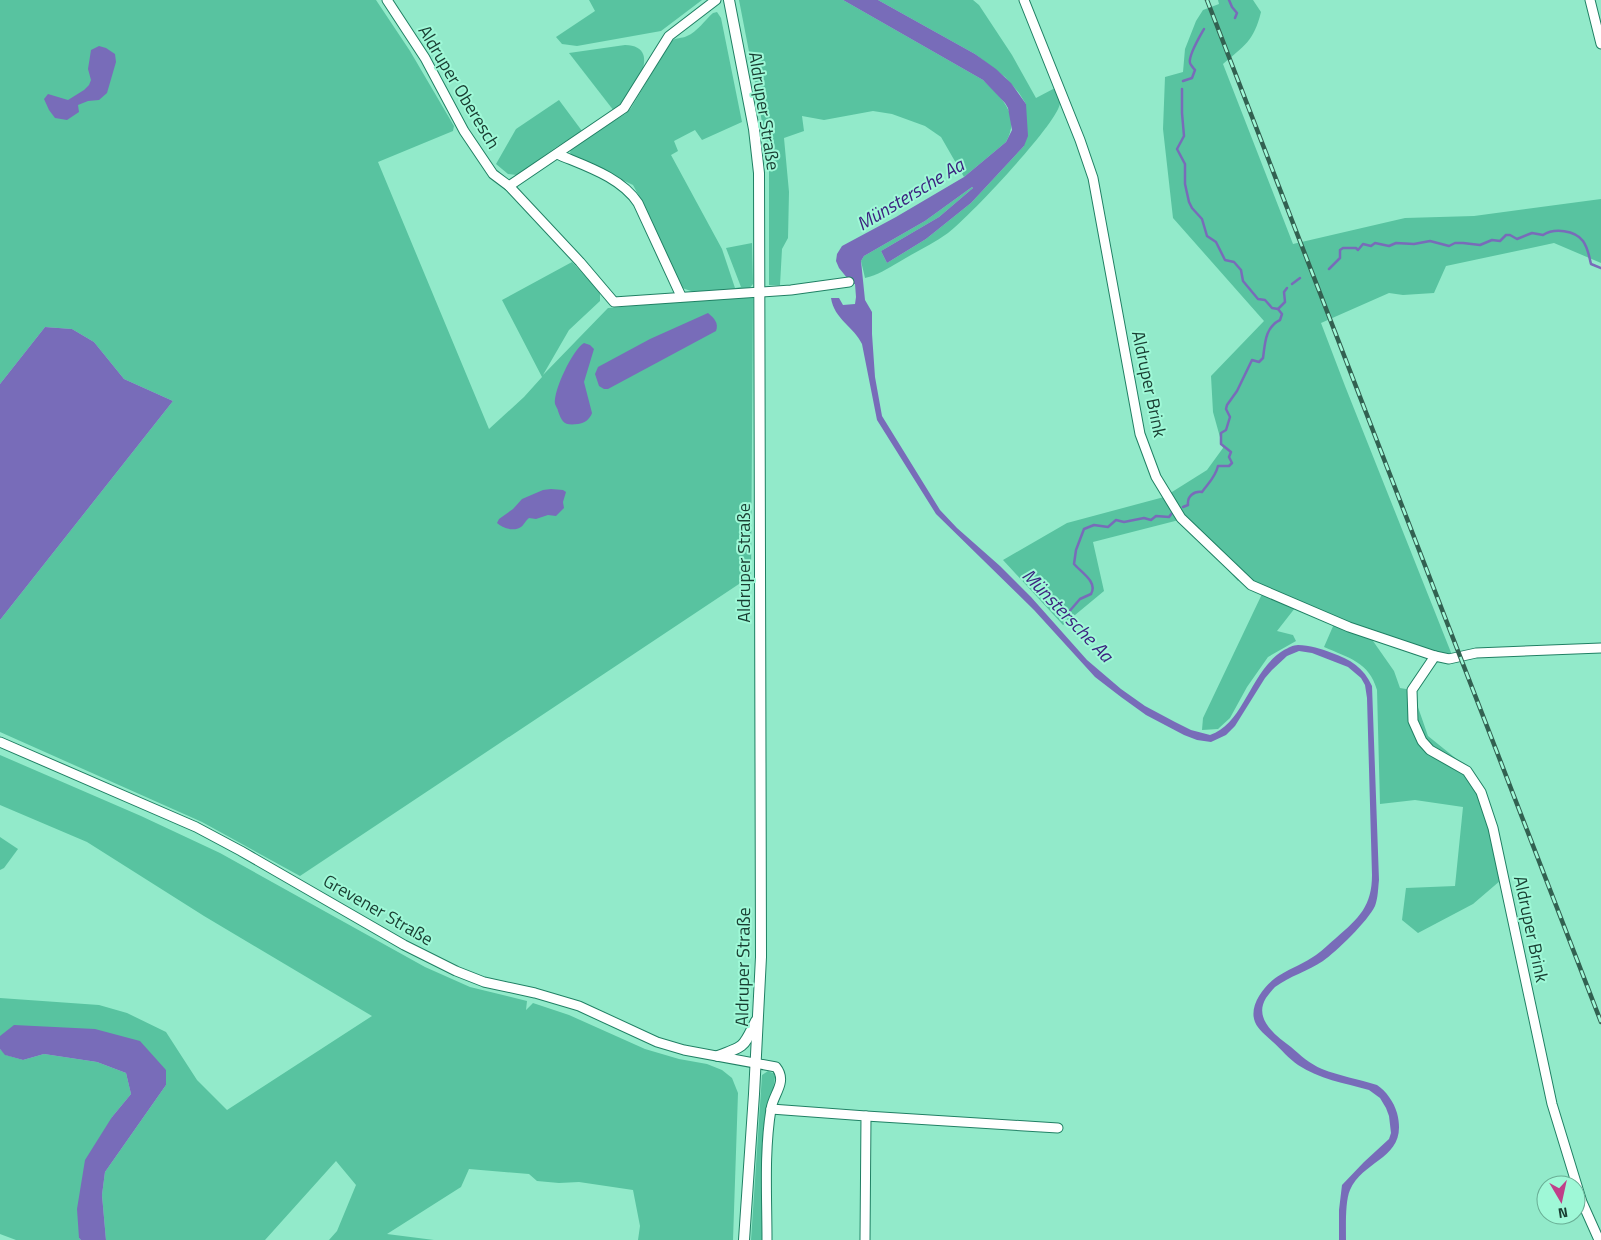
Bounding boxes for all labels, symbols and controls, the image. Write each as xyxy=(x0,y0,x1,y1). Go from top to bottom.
street label: Aldruper Oberesch xyxy=(412,20,507,154)
street label: Aldruper Straße xyxy=(742,50,787,172)
water label: Münstersche Aa xyxy=(850,149,970,237)
street label: Aldruper Brink xyxy=(1125,328,1174,440)
street label: Aldruper Straße xyxy=(730,503,757,623)
water label: Münstersche Aa xyxy=(1016,561,1122,669)
street label: Grevener Straße xyxy=(318,867,438,952)
street label: Aldruper Brink xyxy=(1507,873,1556,985)
street label: Aldruper Straße xyxy=(728,907,757,1027)
north arrow xyxy=(1536,1175,1586,1225)
text: N xyxy=(1557,1202,1570,1224)

